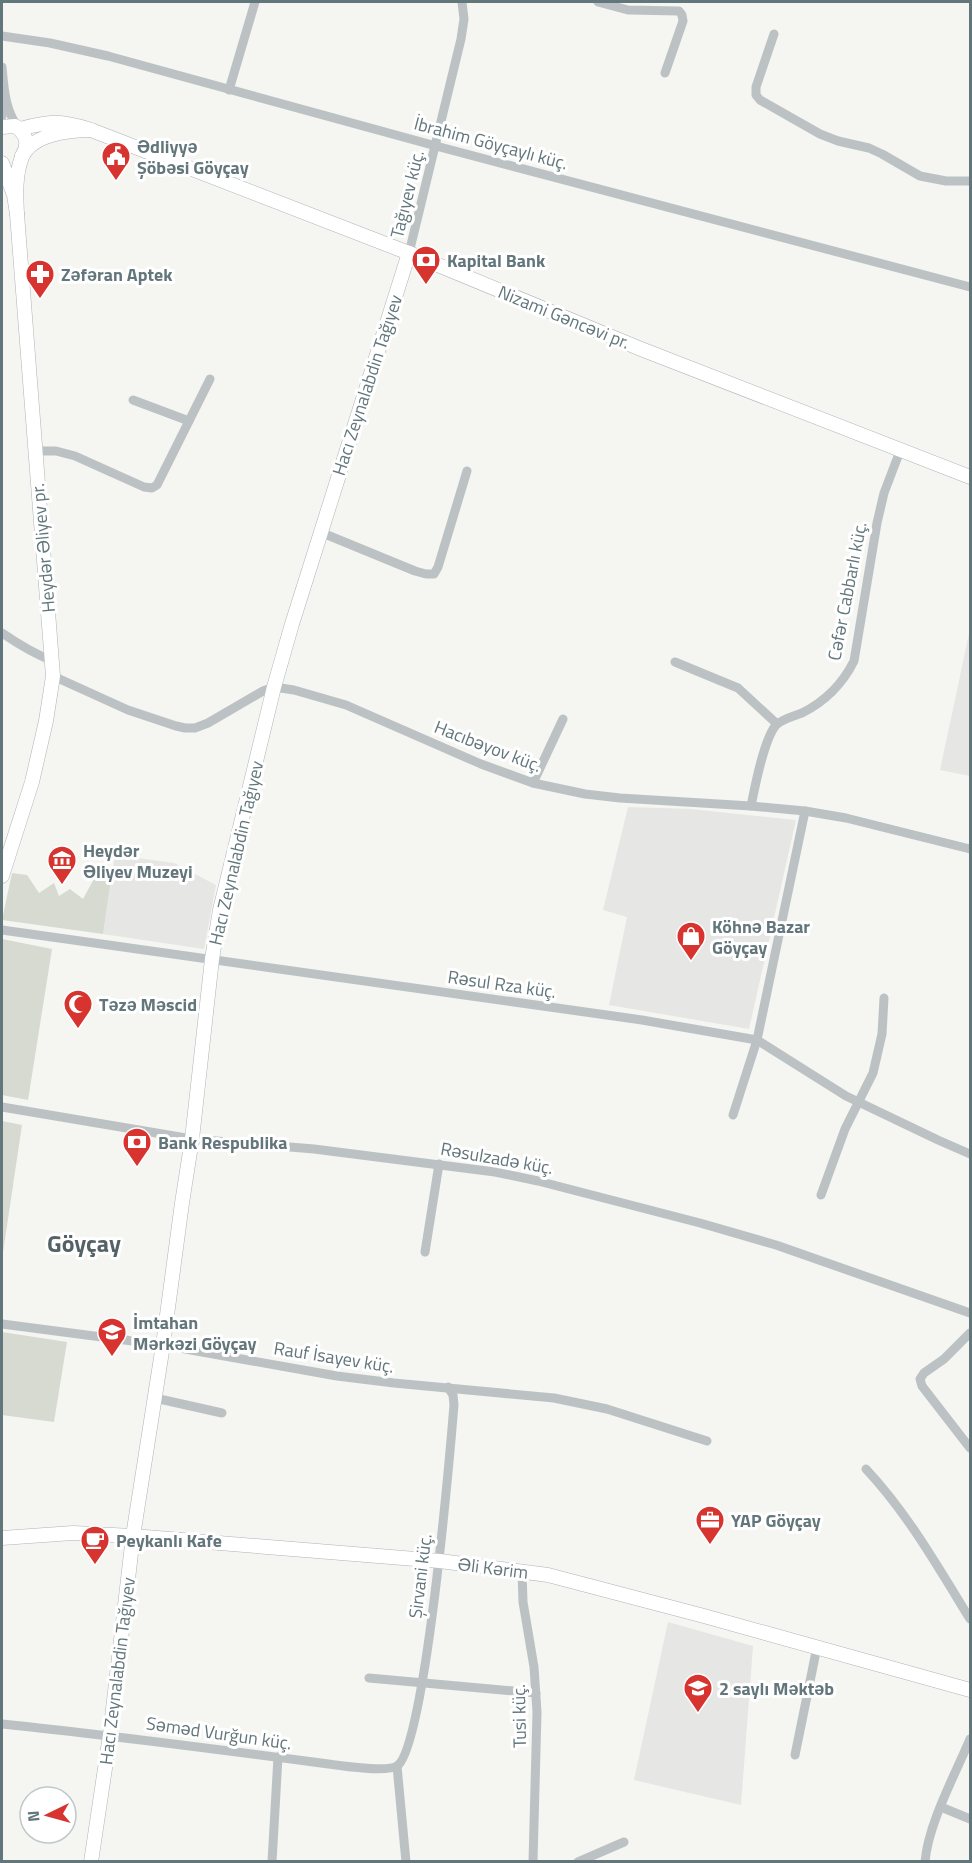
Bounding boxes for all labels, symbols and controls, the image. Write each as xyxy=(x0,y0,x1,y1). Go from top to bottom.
street label: İbrahim Göyçaylı küç. xyxy=(411,109,571,177)
place label: Ədliyyə Şöbəsi Göyçay xyxy=(137,133,249,181)
public building icon: Ədliyyə Şöbəsi Göyçay xyxy=(100,140,132,182)
street label: Tağıyev küç. xyxy=(383,147,431,241)
bank icon: Kapital Bank xyxy=(410,244,442,286)
place label: Kapital Bank xyxy=(447,247,546,274)
pharmacy icon: Zəfəran Aptek xyxy=(24,258,56,300)
place label: Zəfəran Aptek xyxy=(61,261,173,288)
street label: Nizami Gəncəvi pr. xyxy=(494,278,634,356)
street label: Hacı Zeynalabdin Tağıyev xyxy=(325,291,409,479)
street label: Heydər Əliyev pr. xyxy=(24,482,62,614)
street label: Cəfər Cabbarlı küç. xyxy=(820,519,874,663)
street label: Hacıbəyov küç. xyxy=(430,713,546,779)
street label: Hacı Zeynalabdin Tağıyev xyxy=(202,758,270,948)
place label: Heydər Əliyev Muzeyi xyxy=(83,837,193,885)
museum icon: Heydər Əliyev Muzeyi xyxy=(46,844,78,886)
place label: Köhnə Bazar Göyçay xyxy=(712,913,810,961)
shop icon: Köhnə Bazar Göyçay xyxy=(675,920,707,962)
street label: Rəsul Rza küç. xyxy=(446,963,558,1005)
mosque icon: Təzə Məscid xyxy=(62,988,94,1030)
place label: Təzə Məscid xyxy=(99,991,197,1018)
bank icon: Bank Respublika xyxy=(121,1126,153,1168)
place label: Bank Respublika xyxy=(158,1129,288,1156)
street label: Rəsulzadə küç. xyxy=(439,1135,555,1181)
district label: Göyçay xyxy=(47,1225,121,1261)
place label: İmtahan Mərkəzi Göyçay xyxy=(133,1309,257,1357)
school or university icon: İmtahan Mərkəzi Göyçay xyxy=(96,1316,128,1358)
street label: Rauf İsayev küç. xyxy=(272,1334,396,1380)
office icon: YAP Göyçay xyxy=(694,1504,726,1546)
place label: YAP Göyçay xyxy=(731,1507,821,1534)
cafe icon: Peykanlı Kafe xyxy=(79,1524,111,1566)
place label: Peykanlı Kafe xyxy=(116,1527,222,1554)
street label: Şirvani küç. xyxy=(401,1532,439,1620)
street label: Əli Kərim xyxy=(456,1550,530,1586)
street label: Hacı Zeynalabdin Tağıyev xyxy=(92,1575,142,1766)
school or university icon: 2 saylı Məktəb xyxy=(682,1672,714,1714)
place label: 2 saylı Məktəb xyxy=(719,1675,834,1702)
street label: Tusi küç. xyxy=(505,1684,533,1748)
street label: Səməd Vurğun küç. xyxy=(145,1709,293,1757)
north arrow xyxy=(18,1785,78,1845)
text: N xyxy=(21,1810,45,1823)

